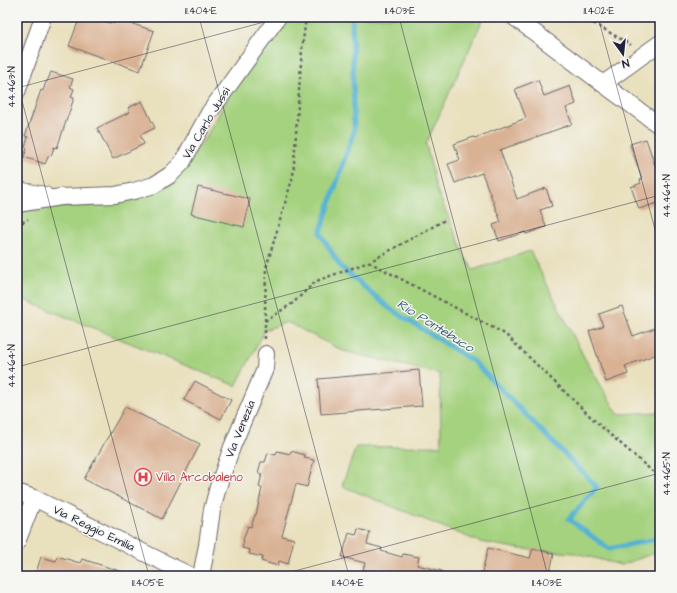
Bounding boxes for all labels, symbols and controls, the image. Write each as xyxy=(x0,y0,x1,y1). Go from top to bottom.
text: 11.404°E xyxy=(185,4,217,18)
text: 11.403°E xyxy=(385,4,415,18)
text: 11.402°E xyxy=(584,4,615,18)
north arrow xyxy=(603,34,643,74)
text: N xyxy=(620,55,631,71)
text: 44.463°N xyxy=(5,66,19,108)
street label: Via Carlo Jussi xyxy=(178,84,235,162)
text: 44.464°N xyxy=(660,174,674,218)
water label: Rio Pontebuco xyxy=(394,295,479,358)
text: 44.464°N xyxy=(5,344,19,388)
street label: Via Venezia xyxy=(221,398,260,460)
text: 44.465°N xyxy=(660,452,674,496)
hospital icon: Villa Arcobaleno xyxy=(133,467,153,487)
place label: Villa Arcobaleno xyxy=(156,469,243,486)
street label: Via Reggio Emilia xyxy=(50,501,138,557)
text: 11.405°E xyxy=(132,576,164,590)
text: 11.404°E xyxy=(332,576,364,590)
text: 11.403°E xyxy=(532,576,562,590)

